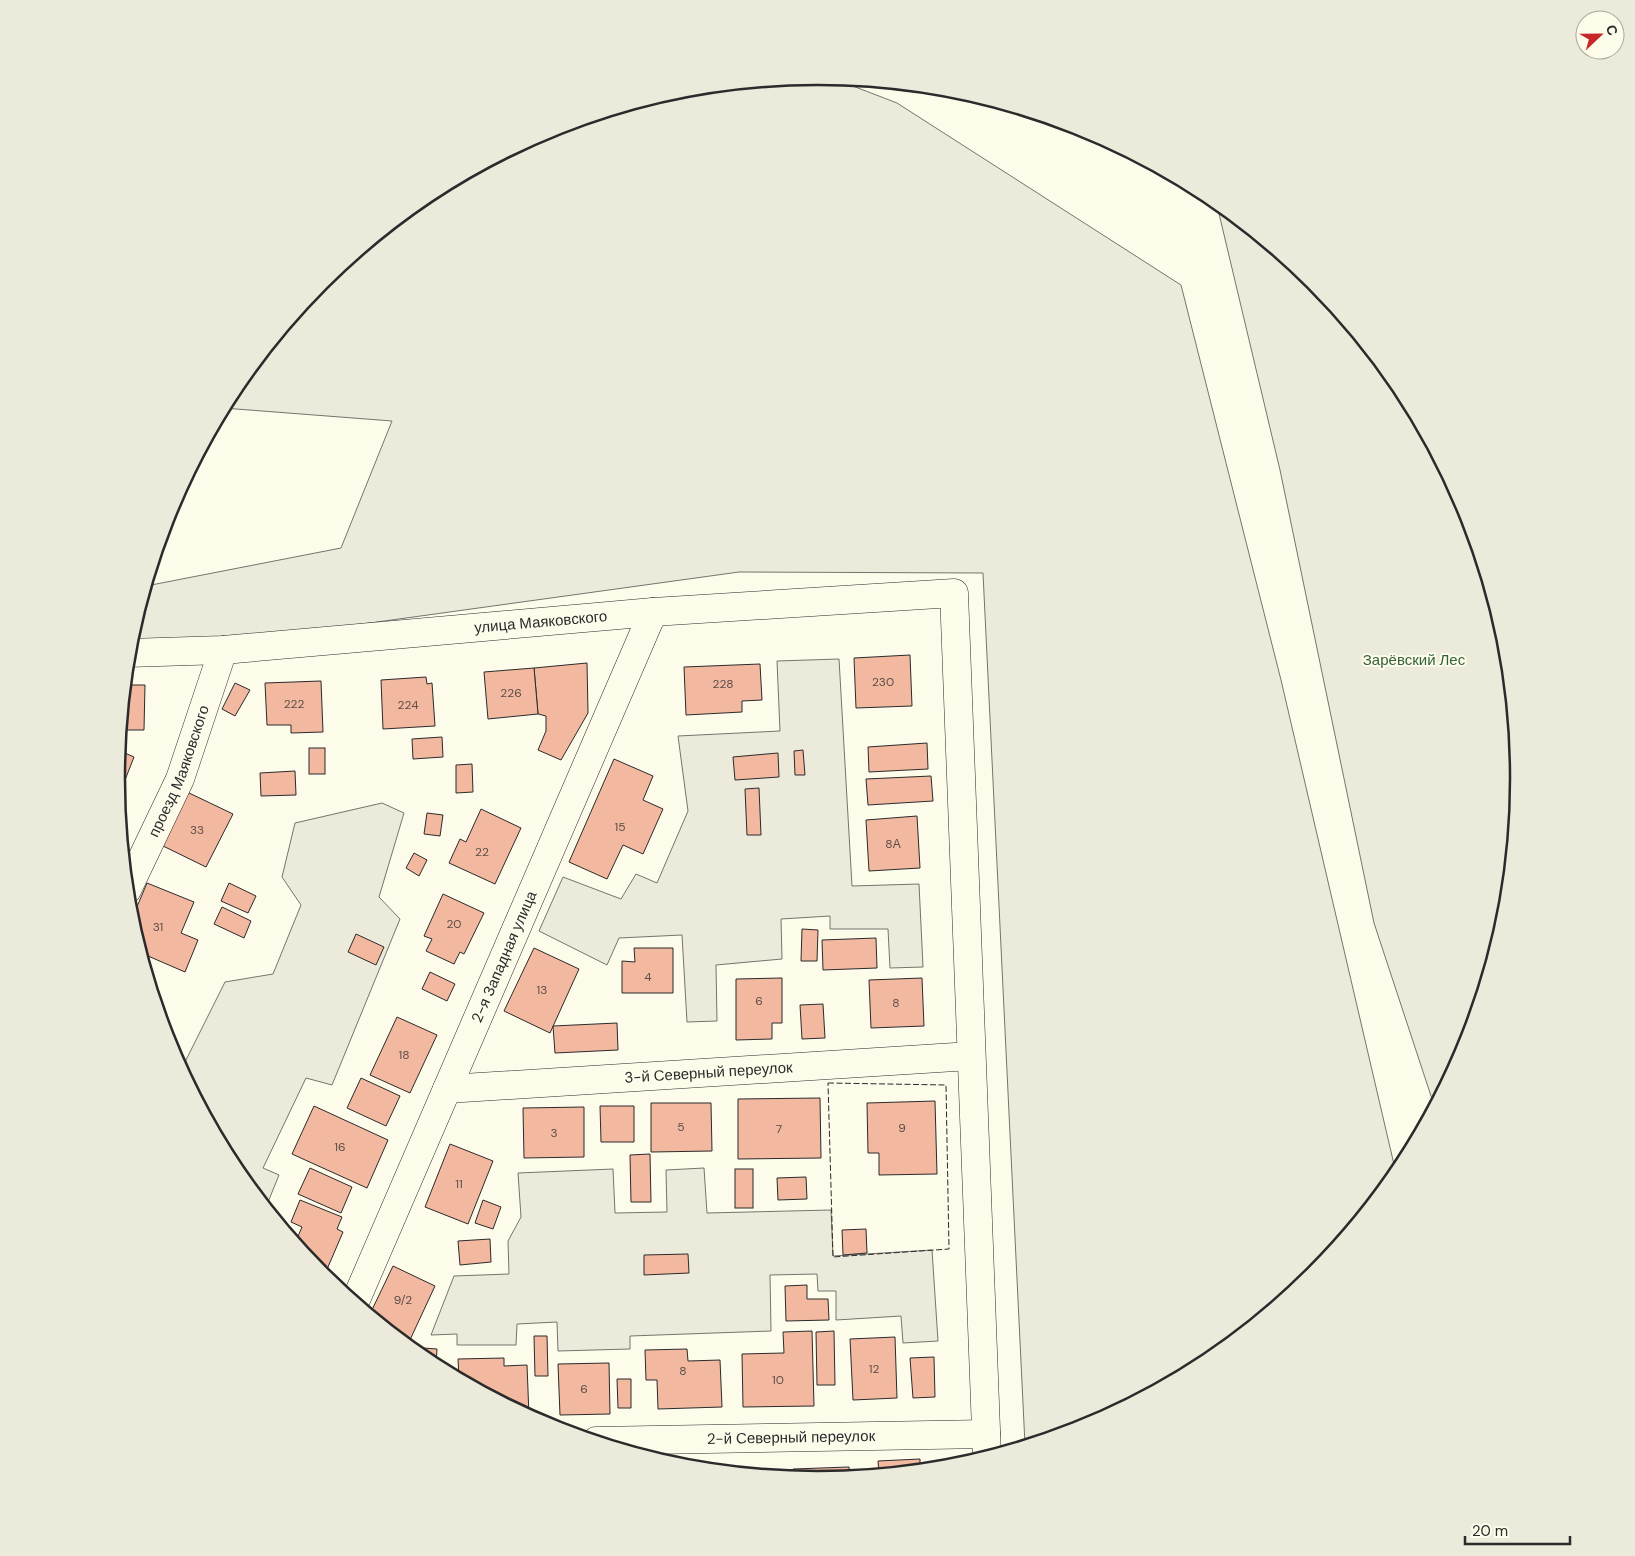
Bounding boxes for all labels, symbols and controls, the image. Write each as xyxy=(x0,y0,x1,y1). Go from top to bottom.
north arrow xyxy=(1575,10,1625,60)
text: С xyxy=(1602,22,1622,38)
street label: улица Маяковского xyxy=(473,606,608,638)
park label: Зарёвский Лес xyxy=(1363,650,1466,670)
house number: 230 xyxy=(872,674,894,690)
house number: 228 xyxy=(713,676,733,692)
house number: 226 xyxy=(500,685,522,701)
house number: 222 xyxy=(284,696,304,712)
house number: 224 xyxy=(398,697,418,713)
street label: проезд Маяковского xyxy=(144,703,214,840)
house number: 15 xyxy=(614,819,626,835)
house number: 33 xyxy=(190,822,204,838)
house number: 8А xyxy=(885,836,901,852)
house number: 22 xyxy=(475,844,489,860)
street label: 2-я Западная улица xyxy=(467,887,542,1026)
house number: 20 xyxy=(446,916,462,932)
house number: 31 xyxy=(153,919,163,935)
house number: 4 xyxy=(644,969,652,985)
house number: 13 xyxy=(537,982,547,998)
house number: 6 xyxy=(755,993,763,1009)
house number: 8 xyxy=(892,995,900,1011)
house number: 18 xyxy=(398,1047,410,1063)
street label: 3-й Северный переулок xyxy=(624,1057,794,1088)
house number: 5 xyxy=(677,1119,685,1135)
house number: 9 xyxy=(898,1120,906,1136)
house number: 7 xyxy=(776,1121,782,1137)
house number: 3 xyxy=(550,1125,558,1141)
house number: 16 xyxy=(334,1139,346,1155)
house number: 11 xyxy=(455,1176,463,1192)
house number: 9/2 xyxy=(394,1292,412,1308)
house number: 12 xyxy=(869,1361,879,1377)
house number: 8 xyxy=(679,1363,687,1379)
house number: 10 xyxy=(772,1372,784,1388)
house number: 6 xyxy=(580,1381,588,1397)
street label: 2-й Северный переулок xyxy=(707,1426,876,1449)
scale bar xyxy=(1465,1514,1570,1546)
text: 20 m xyxy=(1472,1521,1508,1541)

